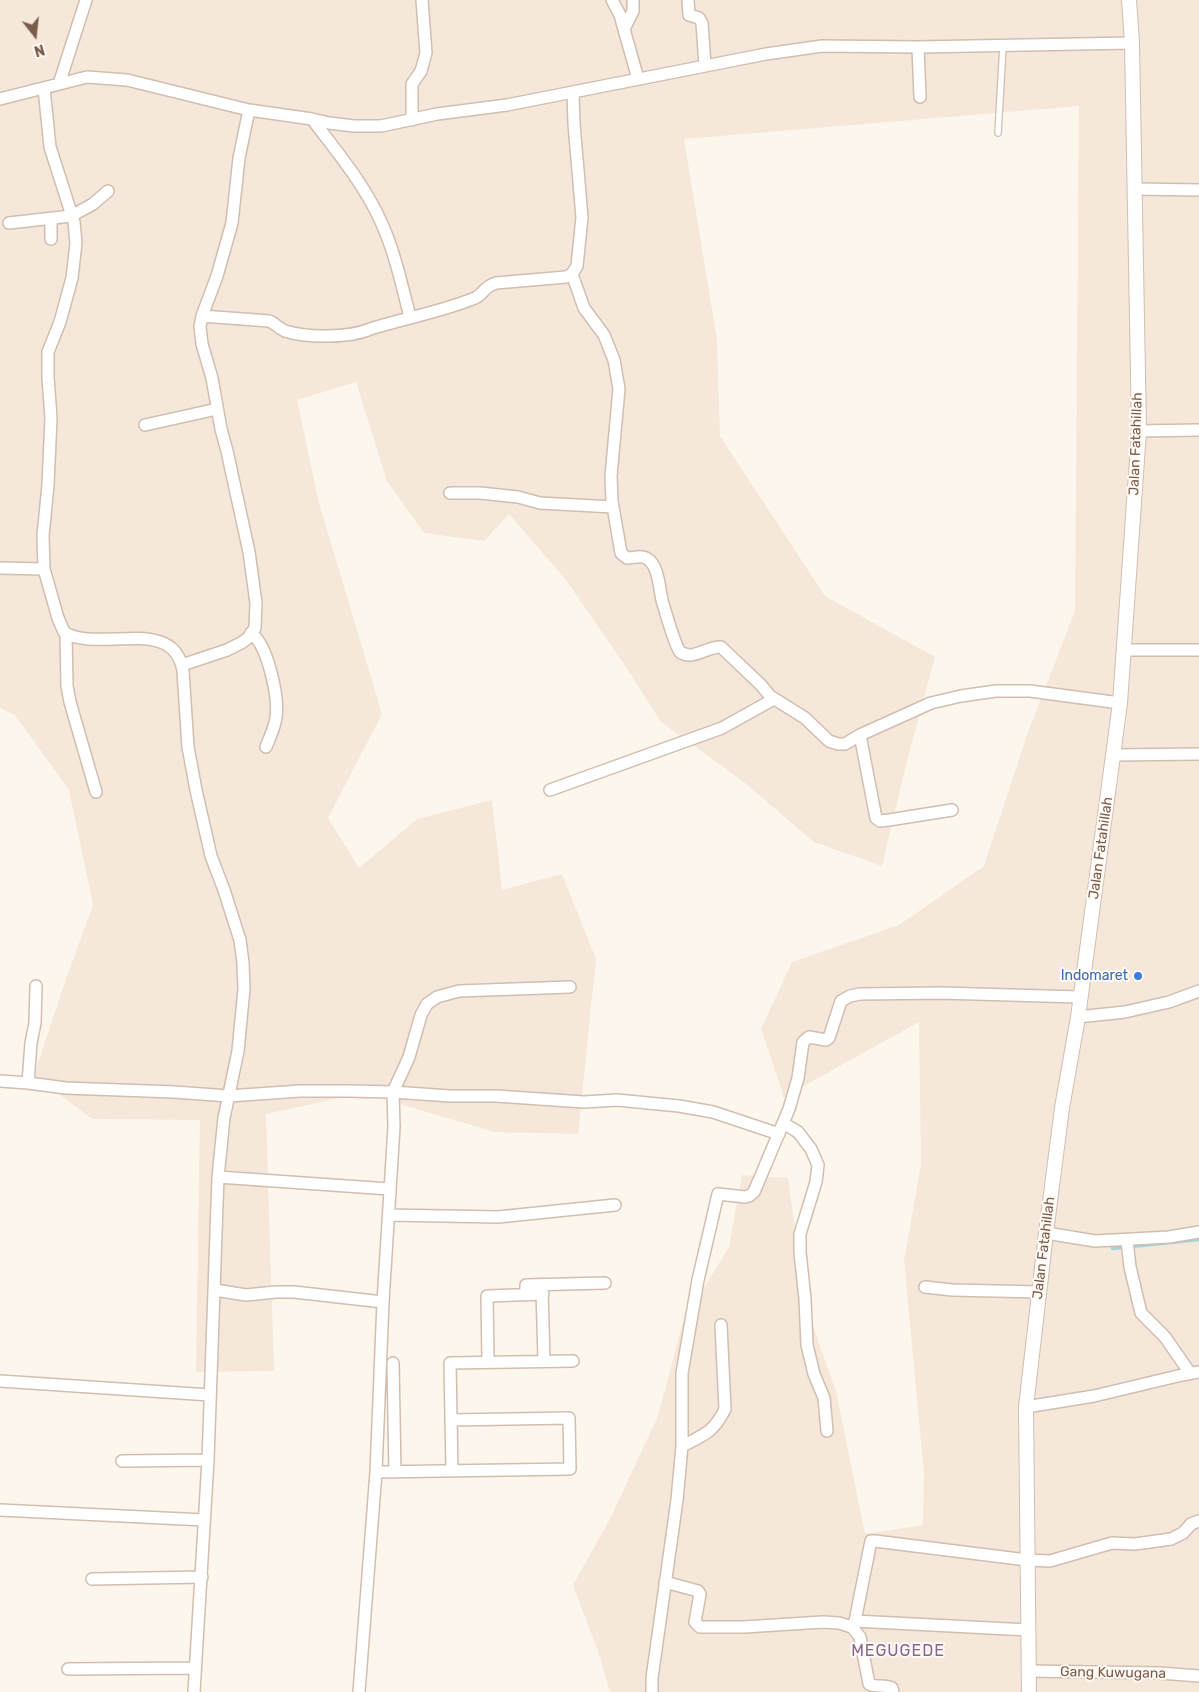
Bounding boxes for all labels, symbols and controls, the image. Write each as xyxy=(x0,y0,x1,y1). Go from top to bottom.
north arrow xyxy=(10,10,60,60)
text: N xyxy=(32,40,46,59)
street label: Jalan Fatahillah xyxy=(1126,392,1146,496)
street label: Jalan Fatahillah xyxy=(1086,796,1116,900)
place label: Indomaret xyxy=(1061,968,1128,984)
marker: Indomaret xyxy=(1132,970,1144,982)
street label: Jalan Fatahillah xyxy=(1029,1196,1059,1300)
district label: MEGUGEDE xyxy=(850,1641,946,1661)
street label: Gang Kuwugana xyxy=(1060,1664,1166,1682)

